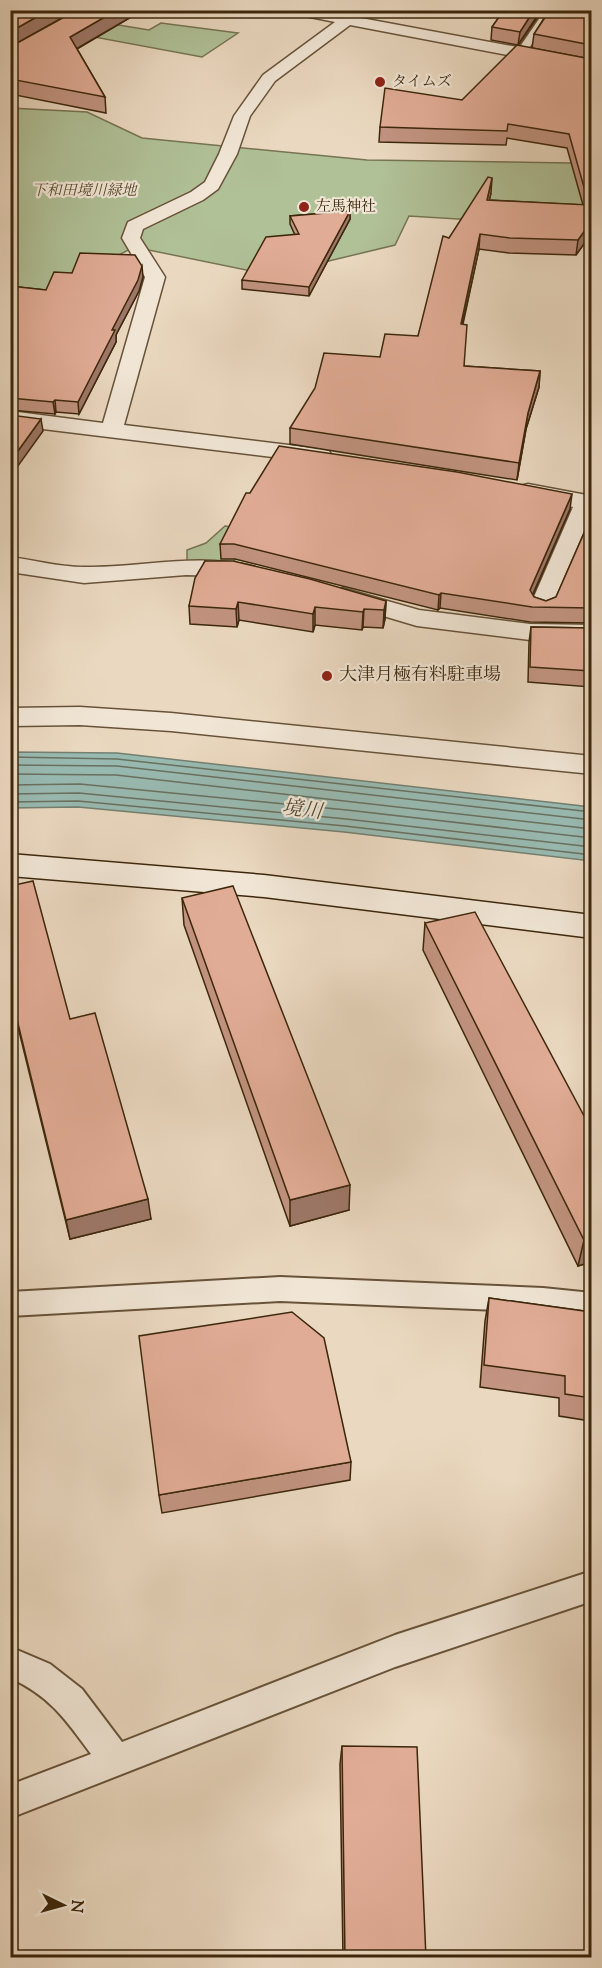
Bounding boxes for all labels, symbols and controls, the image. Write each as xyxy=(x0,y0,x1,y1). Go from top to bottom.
place label: タイムズ xyxy=(392,72,452,93)
marker: タイムズ xyxy=(373,75,387,89)
park label: 下和田境川緑地 xyxy=(31,181,138,202)
place label: 左馬神社 xyxy=(316,197,376,218)
marker: 左馬神社 xyxy=(297,200,311,214)
place label: 大津月極有料駐車場 xyxy=(339,663,501,689)
marker: 大津月極有料駐車場 xyxy=(320,669,334,683)
water label: 境川 xyxy=(280,794,326,828)
north arrow xyxy=(33,1875,93,1935)
text: N xyxy=(63,1899,87,1914)

